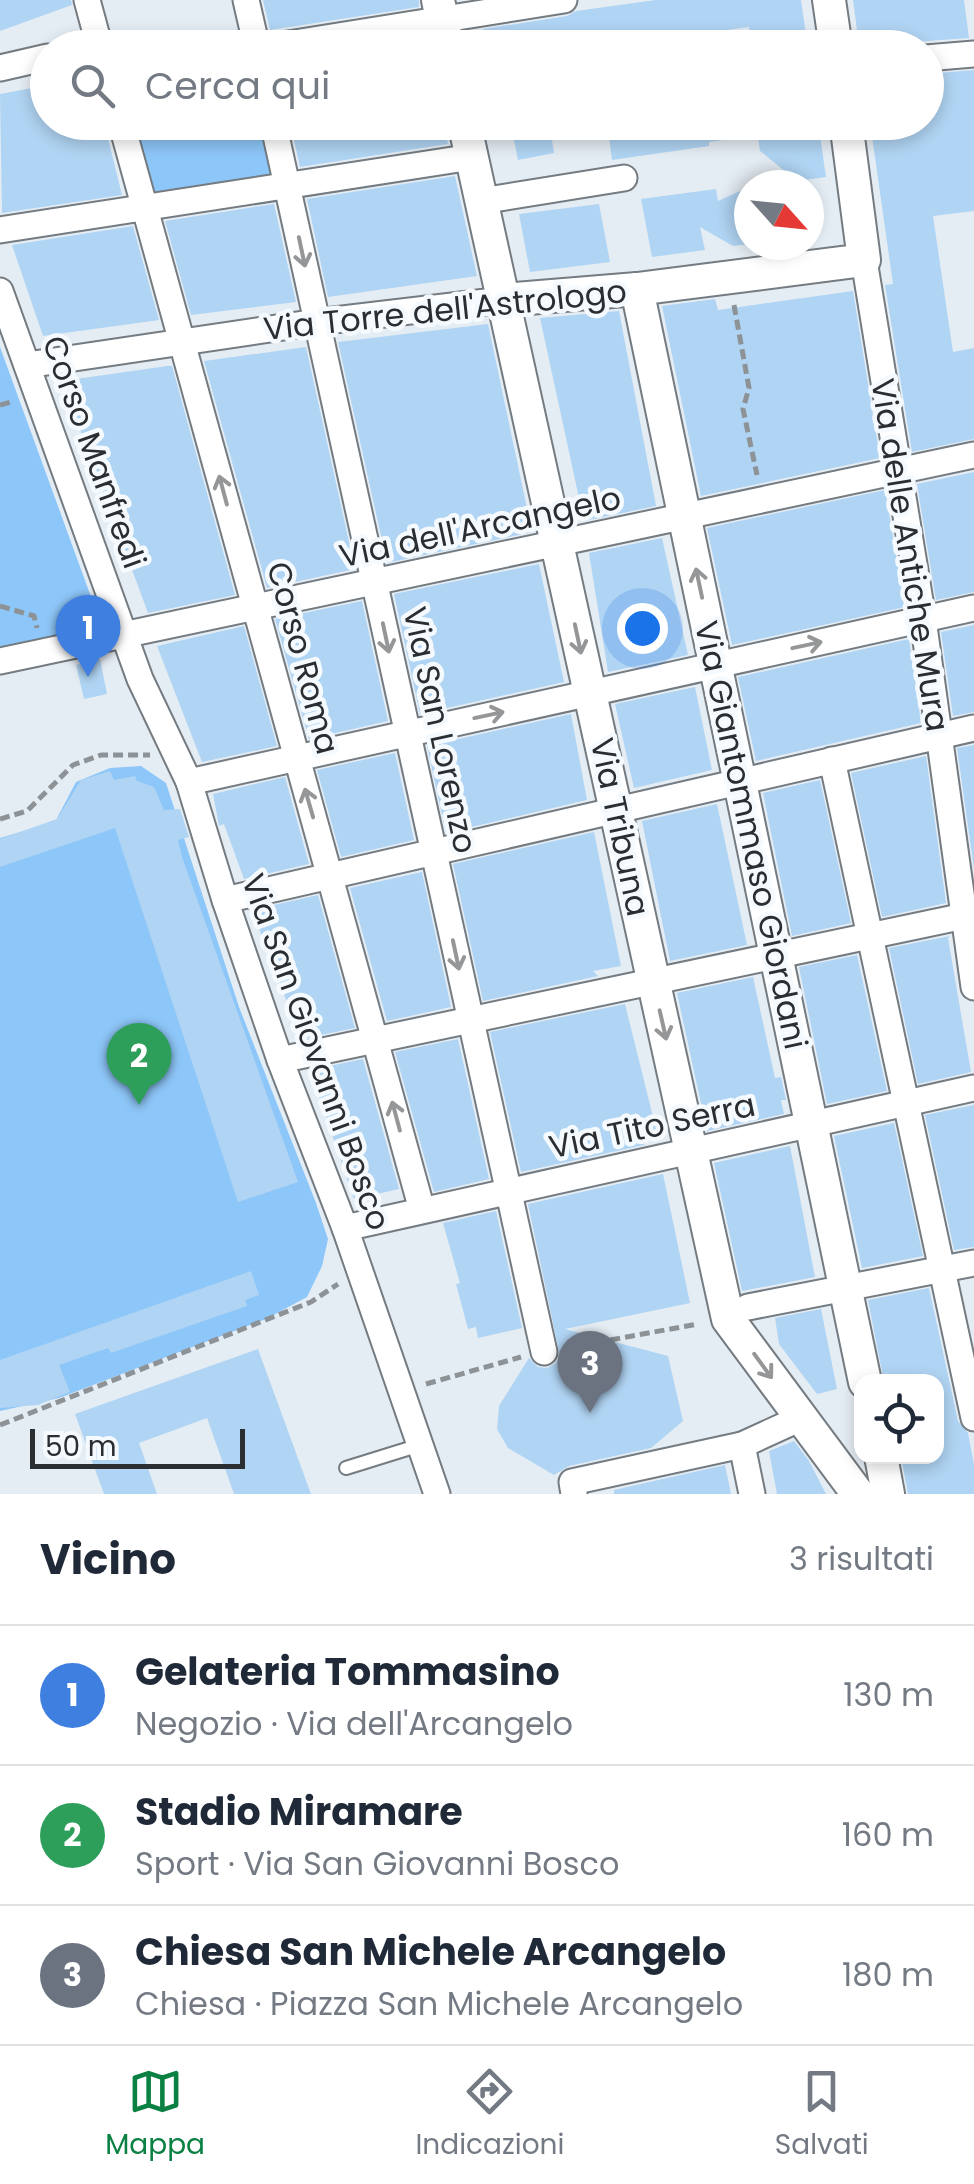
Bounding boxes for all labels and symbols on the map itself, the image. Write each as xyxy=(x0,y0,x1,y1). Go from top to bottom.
north arrow xyxy=(734,170,824,260)
one-way arrow xyxy=(293,235,312,267)
street label: Via Torre dell'Astrologo xyxy=(261,268,629,351)
street label: Corso Manfredi xyxy=(32,329,157,574)
street label: Via delle Antiche Mura xyxy=(860,375,961,735)
one-way arrow xyxy=(213,475,231,506)
street label: Via dell'Arcangelo xyxy=(335,475,625,578)
street label: Corso Roma xyxy=(256,557,351,759)
one-way arrow xyxy=(689,568,707,600)
pin: 1 xyxy=(56,594,120,677)
street label: Via San Lorenzo xyxy=(392,603,489,857)
your location xyxy=(617,603,668,654)
street label: Via Giantommaso Giordani xyxy=(684,617,819,1053)
one-way arrow xyxy=(378,621,397,653)
one-way arrow xyxy=(570,622,588,654)
one-way arrow xyxy=(790,635,822,653)
one-way arrow xyxy=(472,705,504,723)
street label: Via Tribuna xyxy=(580,734,661,920)
one-way arrow xyxy=(299,788,317,819)
street label: Via San Giovanni Bosco xyxy=(231,867,402,1236)
one-way arrow xyxy=(448,938,466,970)
one-way arrow xyxy=(655,1008,673,1040)
pin: 2 xyxy=(106,1022,172,1105)
street label: Via Tito Serra xyxy=(545,1082,759,1169)
one-way arrow xyxy=(385,1101,404,1132)
pin: 3 xyxy=(558,1330,622,1413)
one-way arrow xyxy=(752,1352,773,1379)
scale bar xyxy=(30,1424,245,1468)

